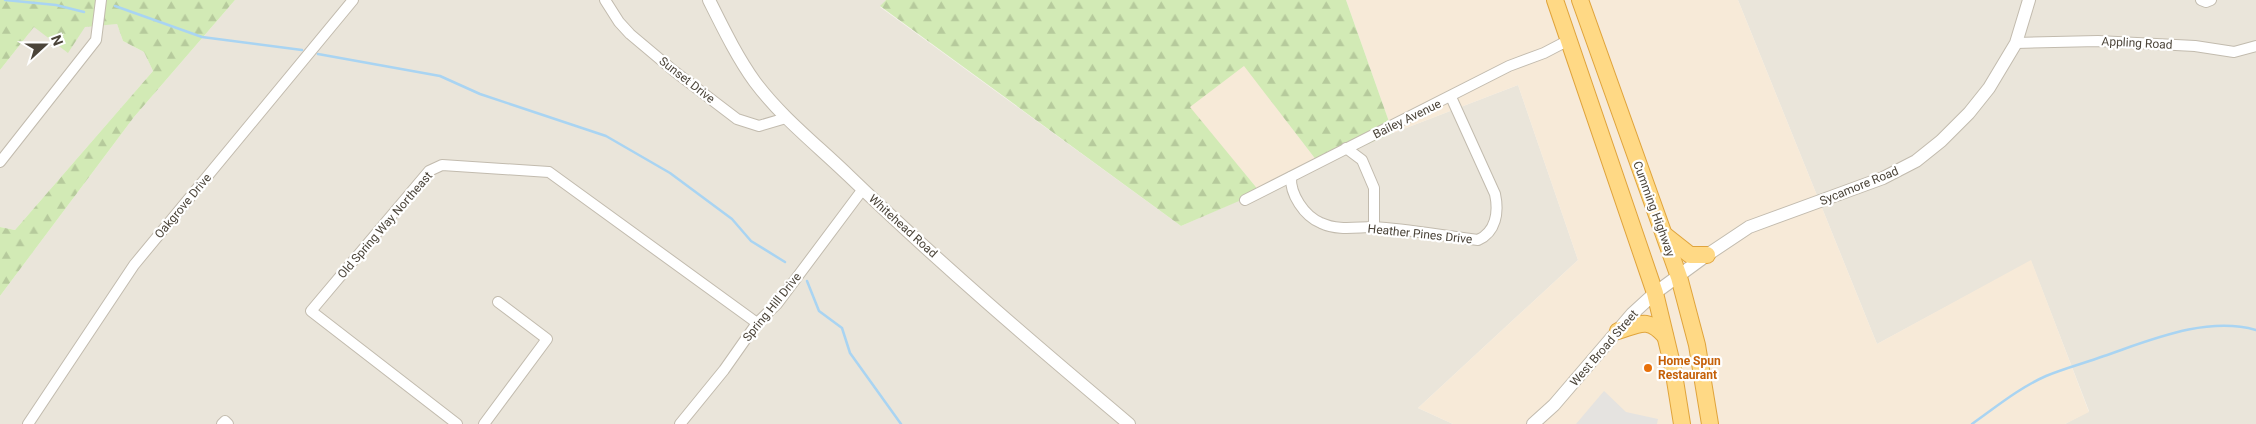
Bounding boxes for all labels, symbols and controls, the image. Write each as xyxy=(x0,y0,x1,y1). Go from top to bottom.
north arrow xyxy=(20,20,70,70)
text: N xyxy=(48,33,66,48)
street label: Appling Road xyxy=(2101,34,2173,52)
street label: Sunset Drive xyxy=(656,54,718,106)
street label: Bailey Avenue xyxy=(1371,96,1443,142)
street label: Cumming Highway xyxy=(1630,159,1678,259)
street label: Sycamore Road xyxy=(1818,164,1900,208)
street label: Old Spring Way Northeast xyxy=(335,169,435,281)
street label: Oakgrove Drive xyxy=(152,171,214,241)
street label: Whitehead Road xyxy=(866,192,940,260)
street label: Heather Pines Drive xyxy=(1367,222,1473,246)
street label: Spring Hill Drive xyxy=(740,270,804,344)
street label: West Broad Street xyxy=(1567,307,1641,389)
place label: Home Spun Restaurant xyxy=(1658,354,1721,382)
marker: Home Spun Restaurant xyxy=(1642,362,1654,374)

